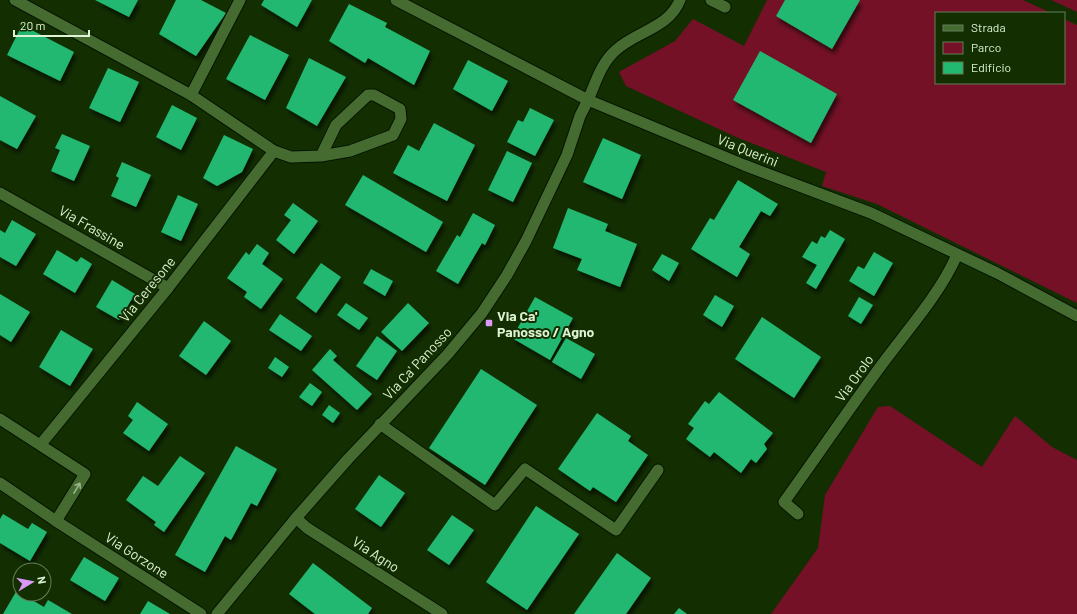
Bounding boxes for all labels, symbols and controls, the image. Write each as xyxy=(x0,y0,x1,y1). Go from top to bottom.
scale bar xyxy=(14,12,89,38)
legend xyxy=(935,12,1065,84)
text: 20 m xyxy=(20,18,46,32)
text: Strada xyxy=(971,20,1006,34)
text: Parco xyxy=(971,40,1001,54)
text: Edificio xyxy=(971,60,1011,74)
street label: Via Querini xyxy=(715,130,781,170)
street label: Via Frassine xyxy=(56,201,128,253)
street label: Via Ceresone xyxy=(115,253,179,325)
place label: Via Ca' Panosso / Agno xyxy=(497,307,595,340)
marker: Via Ca' Panosso / Agno xyxy=(484,318,494,328)
street label: Via Ca' Panosso xyxy=(379,323,455,403)
street label: Via Orolo xyxy=(831,351,877,405)
one-way arrow xyxy=(73,482,81,494)
street label: Via Gorzone xyxy=(102,528,172,582)
street label: Via Agno xyxy=(349,533,403,575)
north arrow xyxy=(12,562,52,602)
text: N xyxy=(35,575,49,585)

